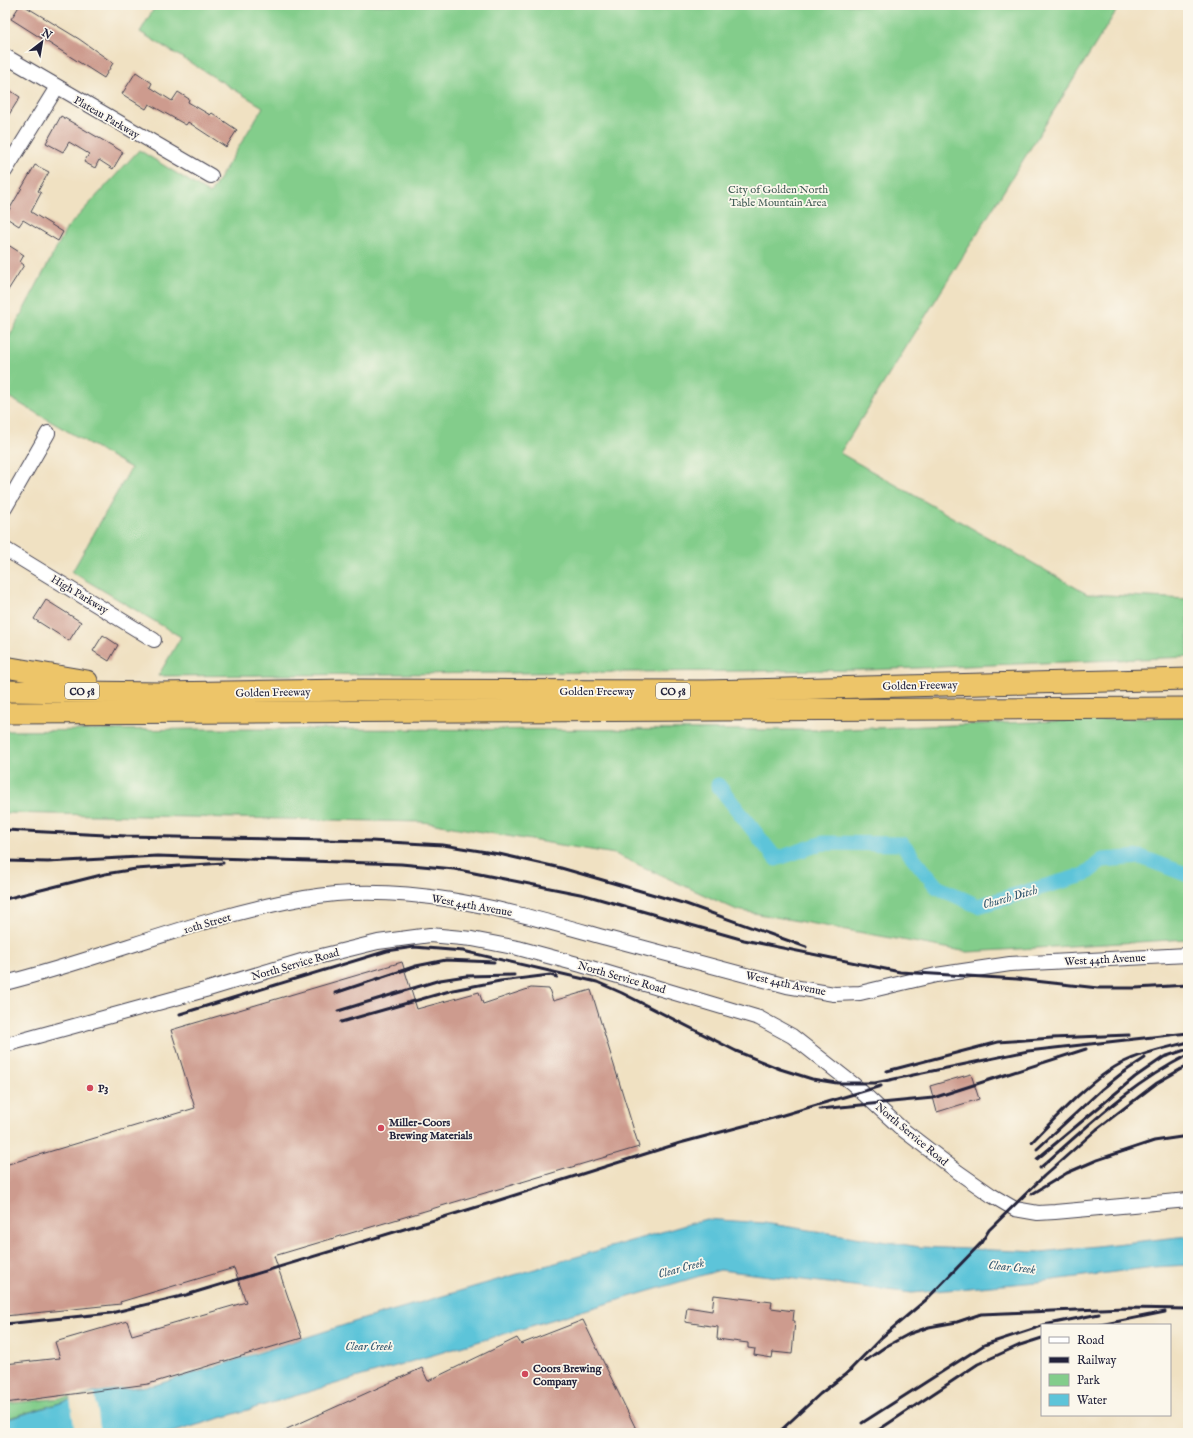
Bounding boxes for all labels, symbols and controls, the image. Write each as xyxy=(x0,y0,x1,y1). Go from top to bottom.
north arrow xyxy=(22,22,62,62)
text: N xyxy=(38,25,55,43)
street label: Plateau Parkway xyxy=(71,93,143,143)
park label: City of Golden North Table Mountain Area xyxy=(728,183,828,210)
street label: High Parkway xyxy=(48,572,111,618)
street label: Golden Freeway xyxy=(882,678,958,694)
road number: CO 58 xyxy=(65,683,99,699)
road number: CO 58 xyxy=(656,683,690,699)
street label: Golden Freeway xyxy=(235,685,311,701)
street label: Golden Freeway xyxy=(559,685,635,699)
water label: Church Ditch xyxy=(981,883,1039,912)
street label: West 44th Avenue xyxy=(430,892,513,920)
street label: 10th Street xyxy=(182,910,233,937)
street label: North Service Road xyxy=(250,946,341,984)
street label: West 44th Avenue xyxy=(1064,951,1146,969)
street label: North Service Road xyxy=(576,959,667,997)
street label: West 44th Avenue xyxy=(744,969,827,999)
place label: P3 xyxy=(98,1082,108,1096)
marker: P3 xyxy=(85,1083,95,1093)
street label: North Service Road xyxy=(872,1100,951,1169)
place label: Miller-Coors Brewing Materials xyxy=(389,1116,472,1143)
marker: Miller-Coors Brewing Materials xyxy=(376,1123,386,1133)
water label: Clear Creek xyxy=(656,1255,706,1282)
water label: Clear Creek xyxy=(988,1258,1036,1277)
legend xyxy=(1041,1324,1171,1416)
text: Road xyxy=(1077,1333,1105,1348)
water label: Clear Creek xyxy=(345,1339,393,1354)
text: Railway xyxy=(1077,1353,1116,1368)
place label: Coors Brewing Company xyxy=(533,1362,602,1389)
marker: Coors Brewing Company xyxy=(520,1369,530,1379)
text: Park xyxy=(1077,1373,1100,1388)
text: Water xyxy=(1077,1393,1108,1408)

